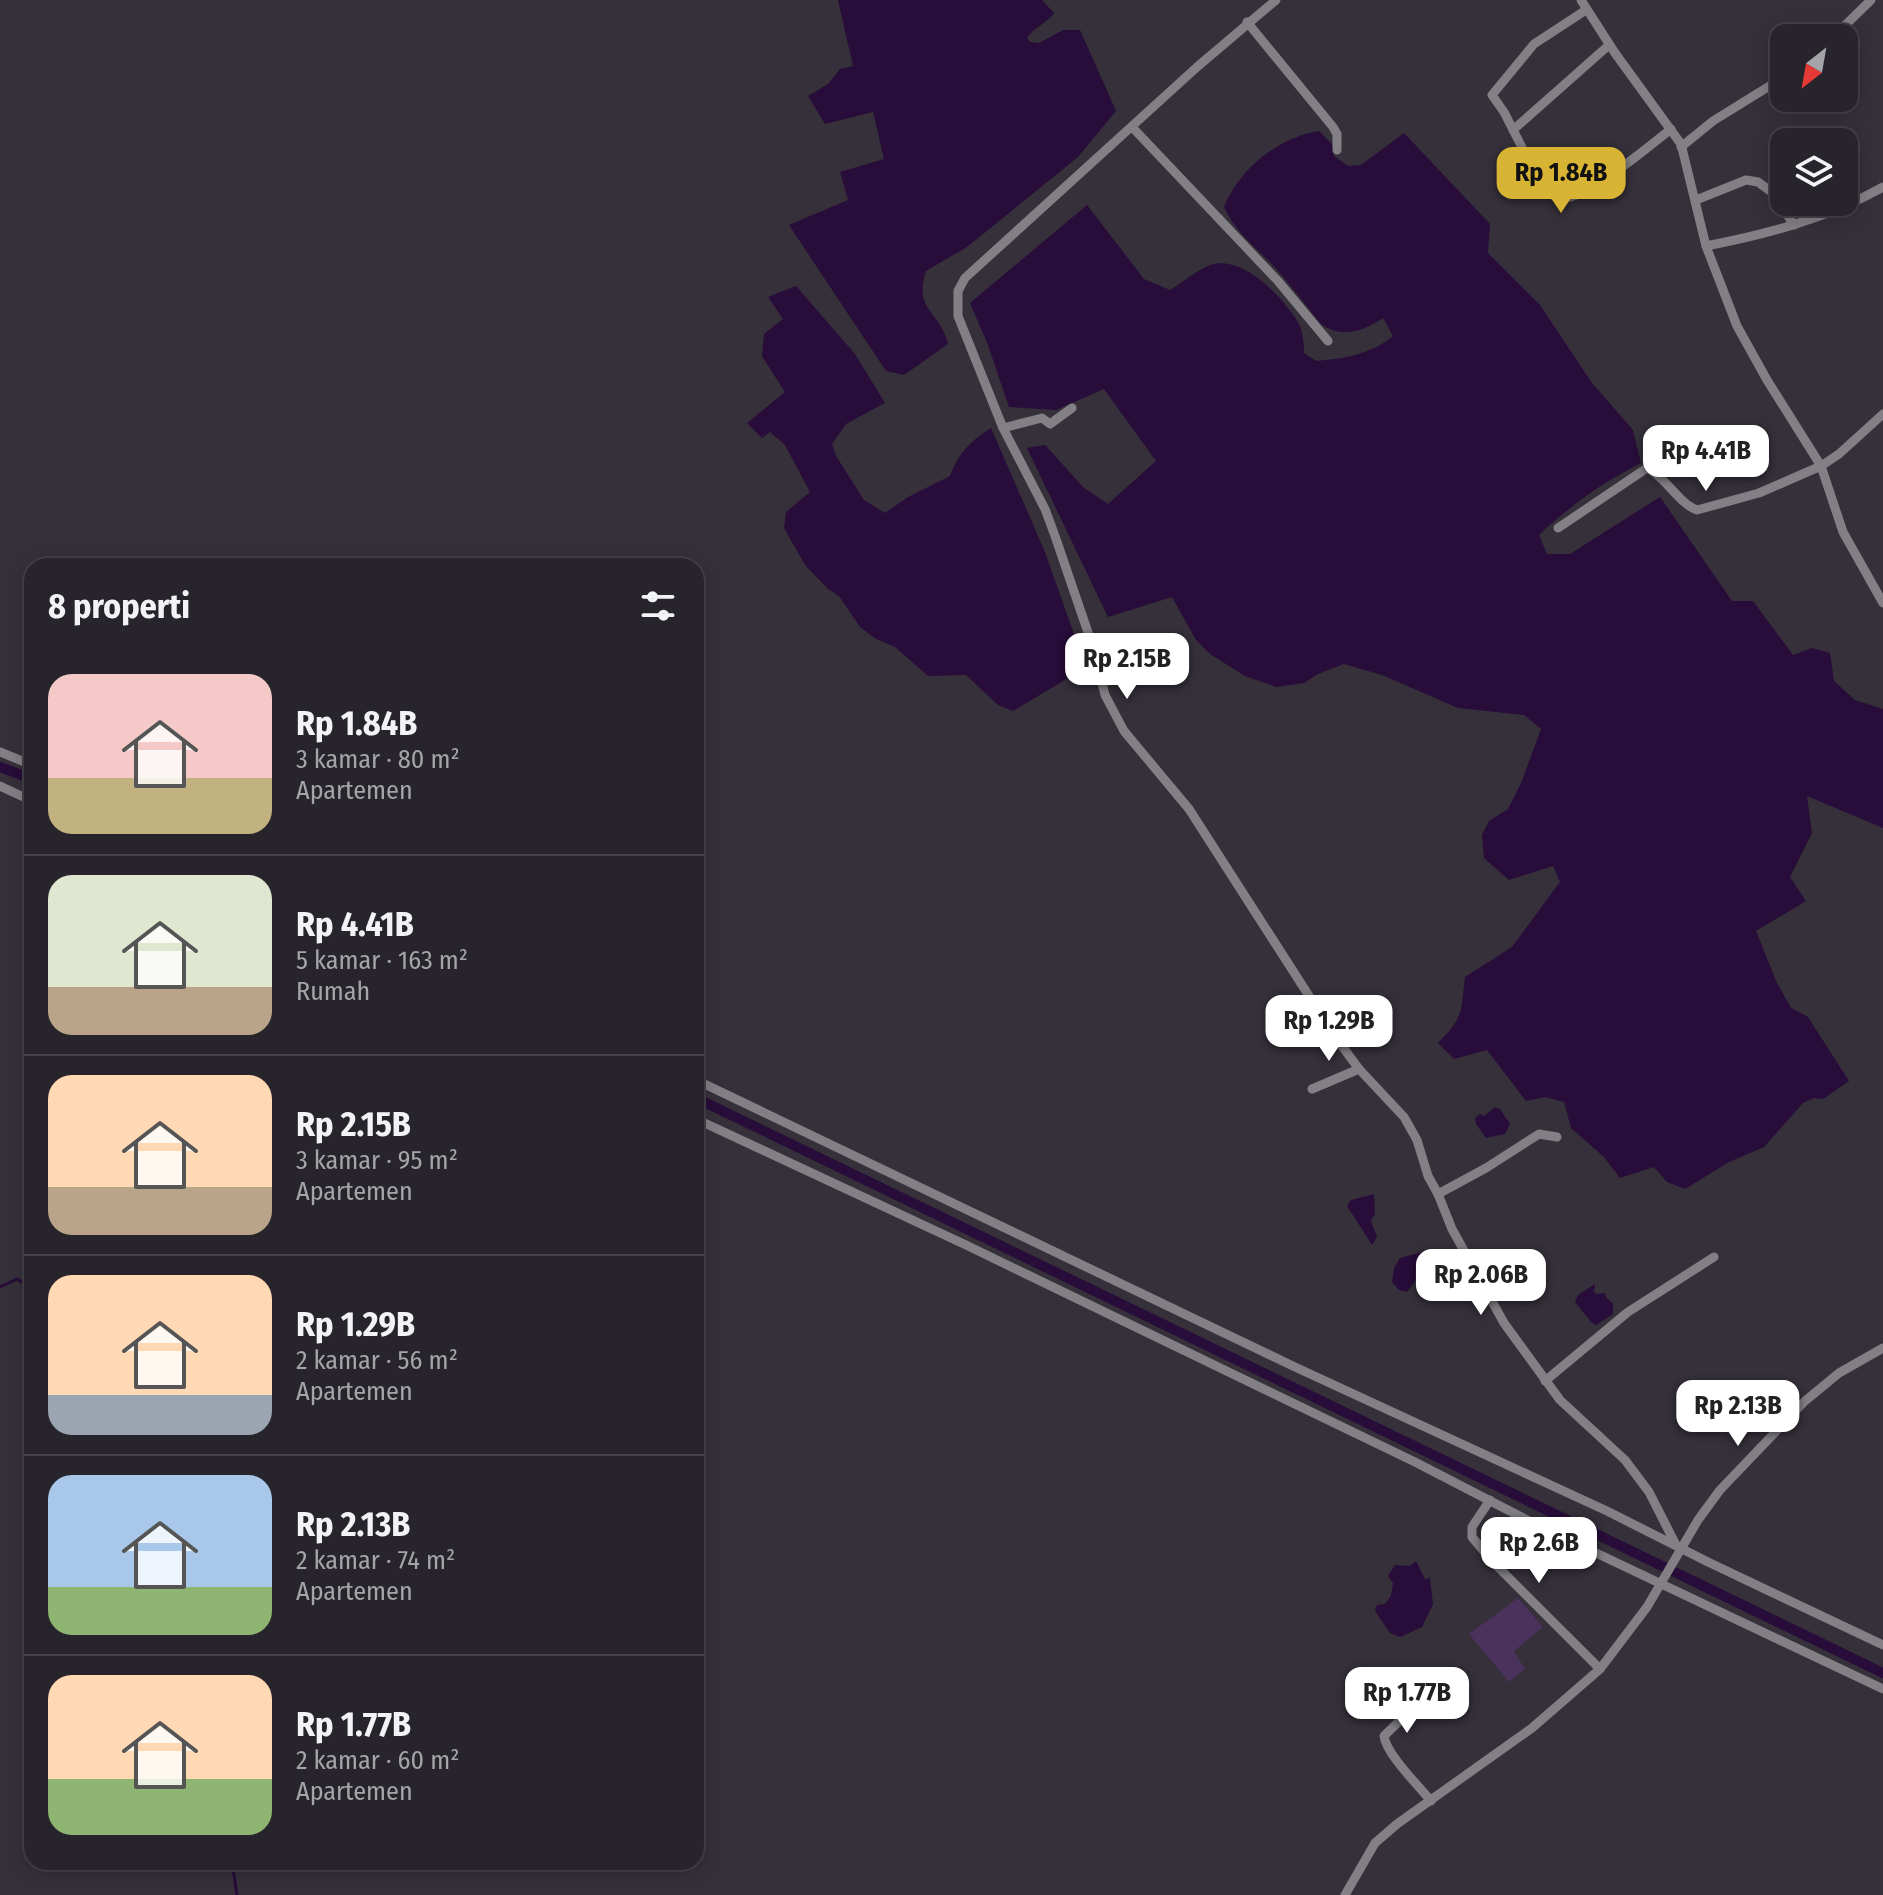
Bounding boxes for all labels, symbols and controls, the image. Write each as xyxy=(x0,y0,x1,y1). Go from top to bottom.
north arrow xyxy=(1770,24,1858,112)
map controls xyxy=(1770,24,1858,216)
button: layers xyxy=(1770,128,1858,216)
pin: Rp 1.84B xyxy=(1478,147,1644,215)
text: Rp 1.84B xyxy=(1515,157,1607,188)
pin: Rp 4.41B xyxy=(1623,425,1789,493)
text: Rp 4.41B xyxy=(1661,435,1751,466)
icon: filters xyxy=(636,584,680,628)
text: 8 properti xyxy=(48,586,190,627)
pin: Rp 2.15B xyxy=(1044,633,1210,701)
text: Rp 2.15B xyxy=(1083,643,1171,674)
text: Rp 1.84B xyxy=(296,703,417,744)
icon: home xyxy=(112,706,208,802)
text: 3 kamar · 80 m² xyxy=(296,744,460,775)
text: Apartemen xyxy=(296,775,413,806)
text: Rp 4.41B xyxy=(296,904,414,945)
icon: home xyxy=(112,907,208,1003)
text: 5 kamar · 163 m² xyxy=(296,945,468,976)
text: Rumah xyxy=(296,976,370,1007)
pin: Rp 1.29B xyxy=(1246,995,1412,1063)
text: Rp 1.29B xyxy=(1284,1005,1374,1036)
text: Rp 2.15B xyxy=(296,1104,411,1145)
icon: home xyxy=(112,1107,208,1203)
text: 3 kamar · 95 m² xyxy=(296,1145,458,1176)
text: Apartemen xyxy=(296,1176,413,1207)
pin: Rp 2.06B xyxy=(1398,1249,1564,1317)
text: Rp 2.06B xyxy=(1434,1259,1528,1290)
text: Rp 1.29B xyxy=(296,1304,415,1345)
icon: home xyxy=(112,1307,208,1403)
text: 2 kamar · 56 m² xyxy=(296,1345,458,1376)
text: Apartemen xyxy=(296,1376,413,1407)
pin: Rp 2.13B xyxy=(1655,1380,1821,1448)
text: Rp 2.13B xyxy=(1694,1390,1782,1421)
text: Rp 2.13B xyxy=(296,1504,410,1545)
icon: home xyxy=(112,1507,208,1603)
pin: Rp 2.6B xyxy=(1465,1517,1613,1585)
text: Rp 2.6B xyxy=(1499,1527,1579,1558)
text: 2 kamar · 74 m² xyxy=(296,1545,455,1576)
text: Apartemen xyxy=(296,1576,413,1607)
pin: Rp 1.77B xyxy=(1324,1667,1490,1735)
text: Rp 1.77B xyxy=(1363,1677,1451,1708)
text: Rp 1.77B xyxy=(296,1704,411,1745)
icon: home xyxy=(112,1707,208,1803)
text: 2 kamar · 60 m² xyxy=(296,1745,459,1776)
text: Apartemen xyxy=(296,1776,413,1807)

